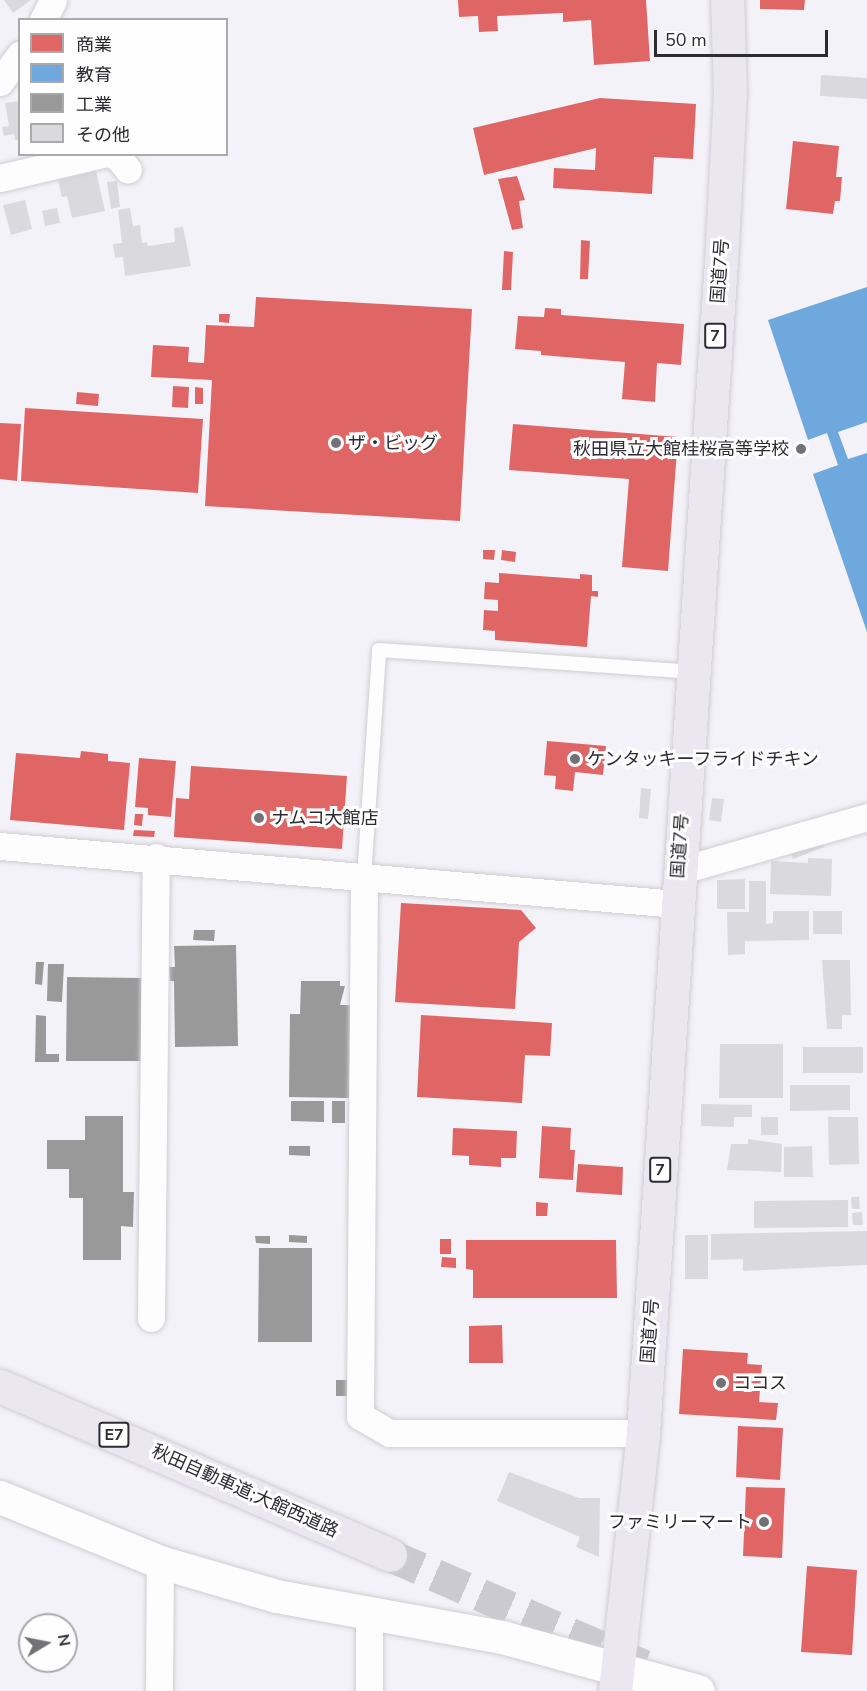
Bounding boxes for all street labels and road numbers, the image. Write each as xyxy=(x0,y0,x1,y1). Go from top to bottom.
street label: 国道7号 xyxy=(707,238,733,304)
road number: 7 xyxy=(703,323,727,349)
street label: 国道7号 xyxy=(667,813,693,879)
road number: 7 xyxy=(648,1157,672,1183)
street label: 国道7号 xyxy=(637,1298,663,1364)
road number: E7 xyxy=(98,1422,130,1448)
street label: 秋田自動車道;大館西道路 xyxy=(148,1440,342,1542)

